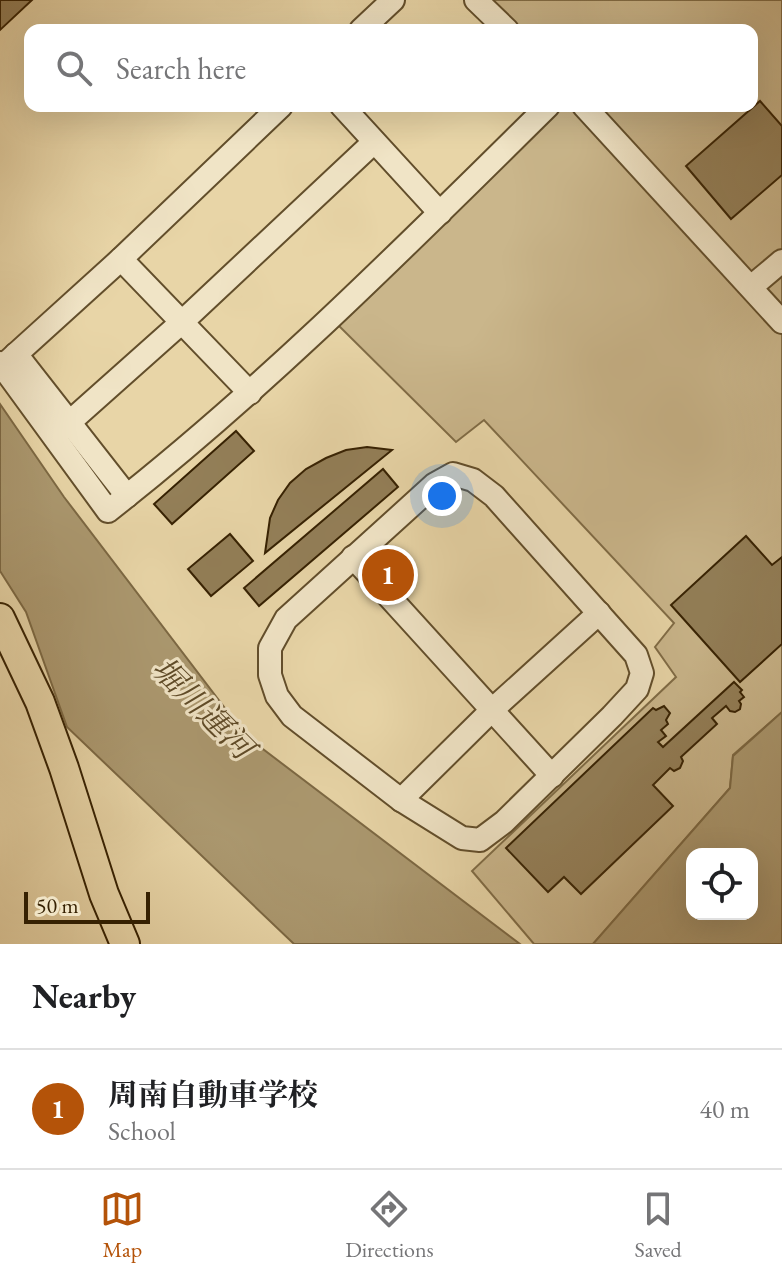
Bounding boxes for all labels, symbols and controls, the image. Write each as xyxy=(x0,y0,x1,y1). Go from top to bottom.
search box xyxy=(24,24,758,112)
icon: search xyxy=(52,46,96,90)
text: Search here xyxy=(116,49,246,88)
your location xyxy=(422,476,462,516)
pin: 1 xyxy=(362,545,414,605)
water label: 堀川運河 xyxy=(143,648,267,772)
map controls xyxy=(686,848,758,920)
button: locate xyxy=(686,848,758,920)
scale bar xyxy=(24,888,150,924)
text: 50 m xyxy=(36,891,79,920)
text: Nearby xyxy=(32,974,136,1018)
text: 周南自動車学校 xyxy=(108,1075,318,1114)
text: 1 xyxy=(51,1092,65,1126)
text: 40 m xyxy=(700,1092,750,1126)
text: School xyxy=(108,1114,176,1148)
tab: Map xyxy=(100,1187,144,1264)
tab: Directions xyxy=(345,1187,434,1264)
tab: Saved xyxy=(634,1187,682,1264)

